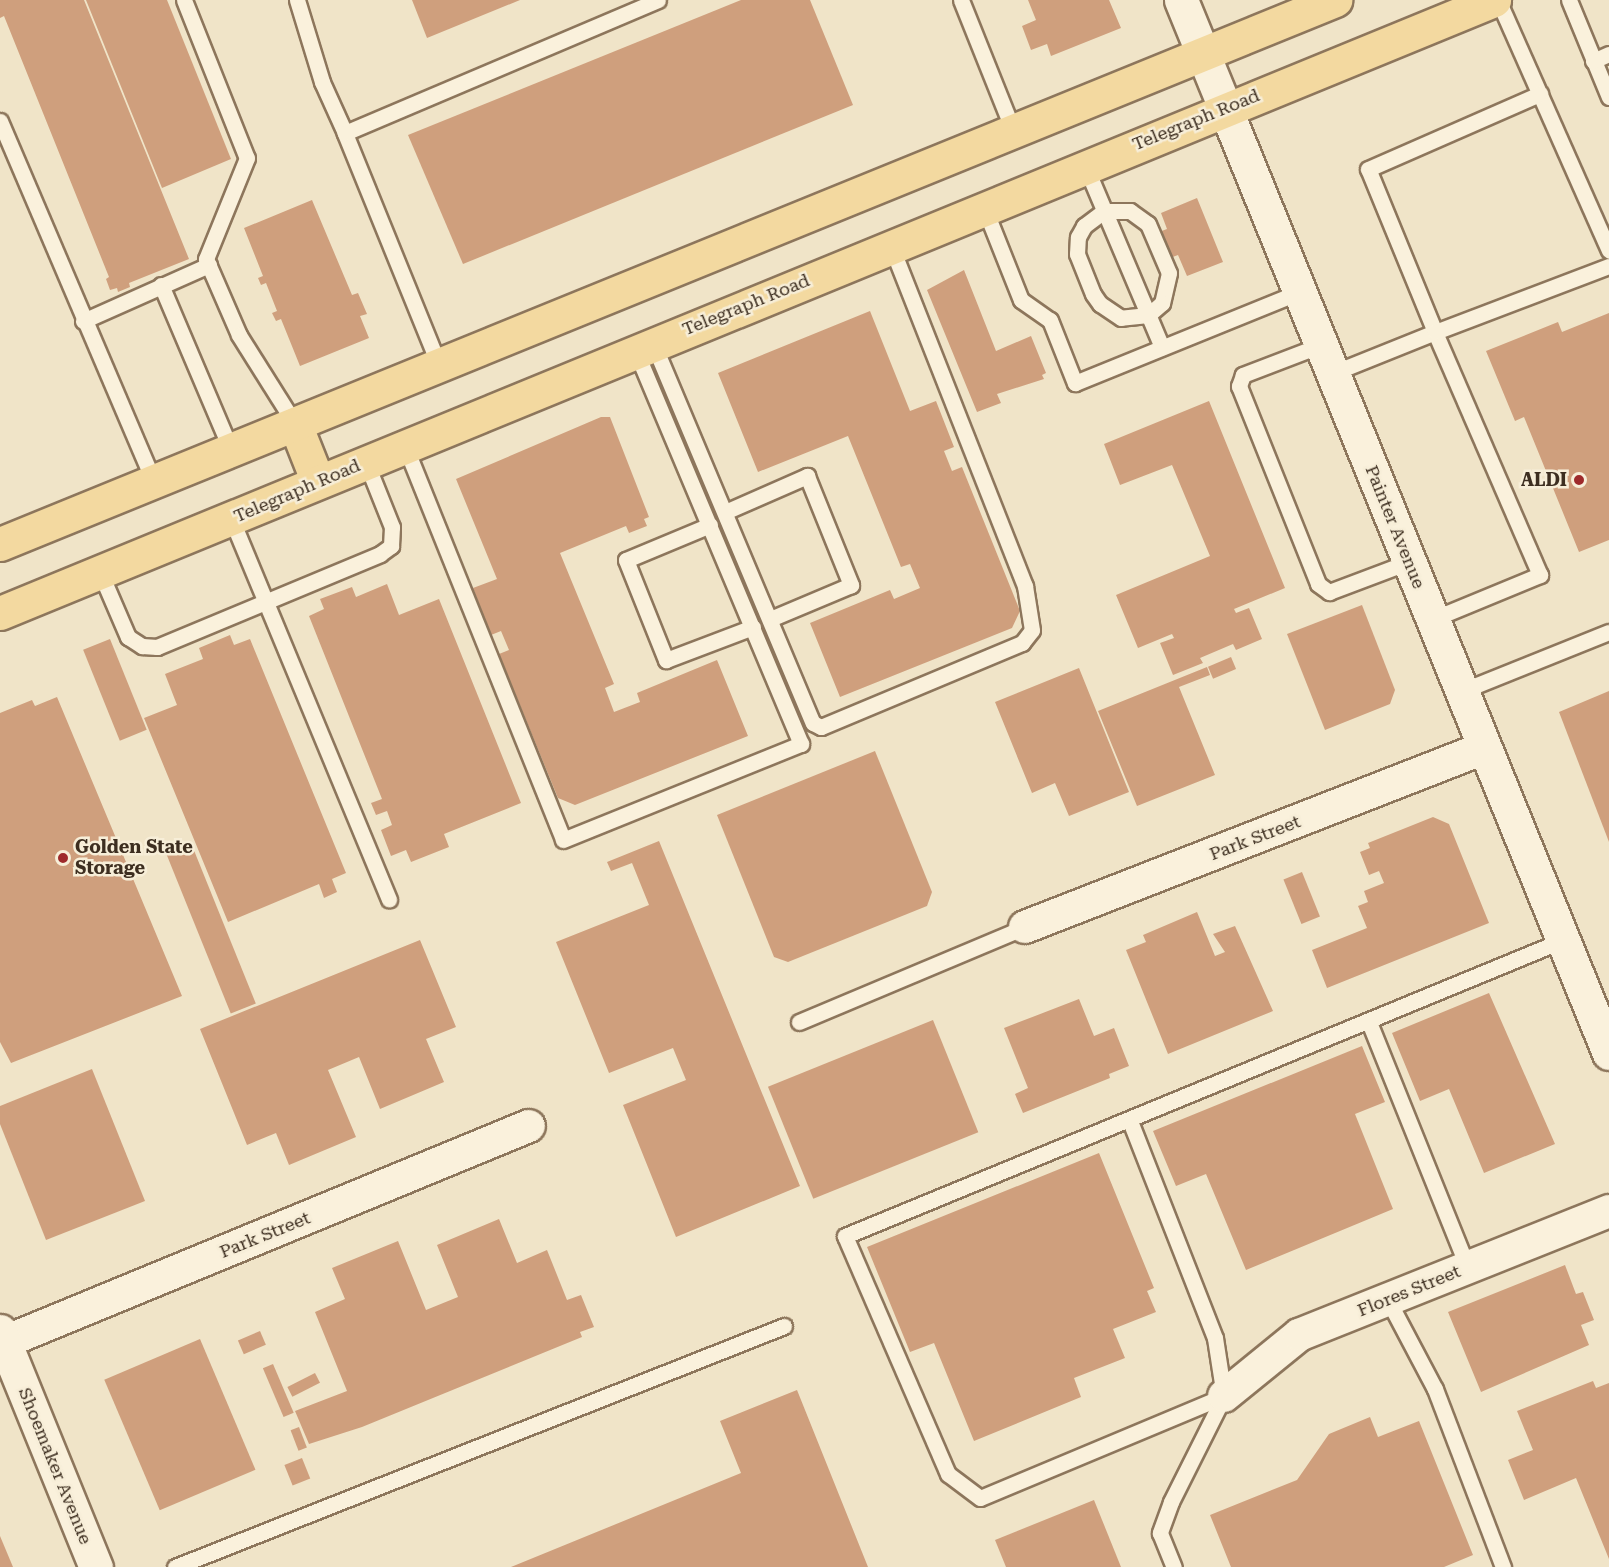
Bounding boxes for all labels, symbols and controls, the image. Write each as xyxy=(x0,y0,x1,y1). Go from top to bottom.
street label: Telegraph Road xyxy=(1129,85,1263,155)
street label: Telegraph Road xyxy=(679,270,813,340)
street label: Telegraph Road xyxy=(231,455,363,527)
street label: Painter Avenue xyxy=(1360,462,1430,592)
place label: ALDI xyxy=(1521,469,1567,491)
marker: ALDI xyxy=(1572,473,1586,487)
street label: Park Street xyxy=(1206,811,1304,865)
place label: Golden State Storage xyxy=(75,837,193,880)
marker: Golden State Storage xyxy=(56,851,70,865)
street label: Park Street xyxy=(217,1207,313,1263)
street label: Flores Street xyxy=(1354,1261,1464,1321)
street label: Shoemaker Avenue xyxy=(14,1384,96,1548)

